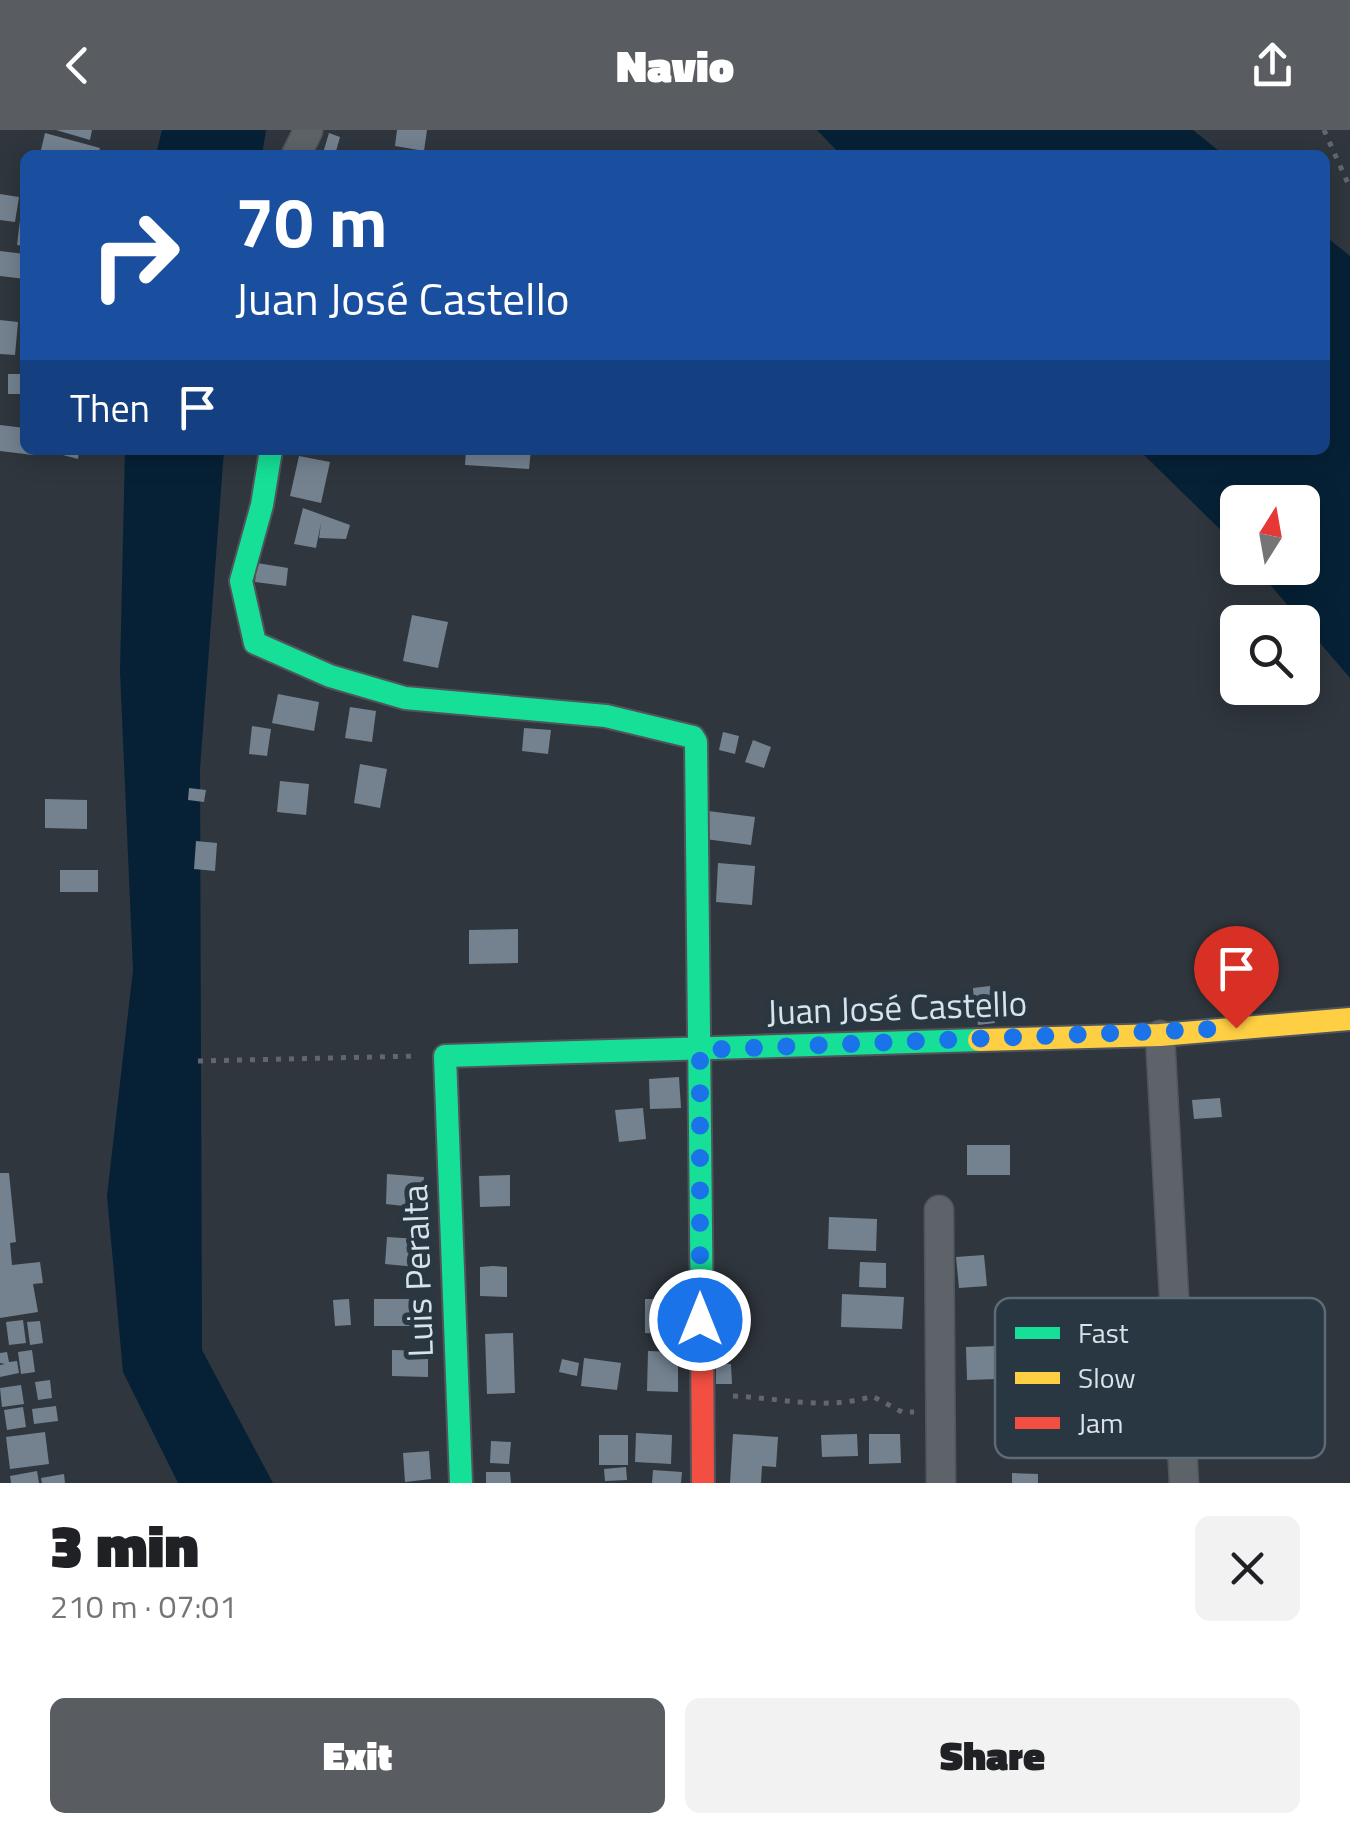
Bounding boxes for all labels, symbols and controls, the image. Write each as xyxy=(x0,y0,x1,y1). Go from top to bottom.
text: Navio xyxy=(616,31,734,99)
icon: back xyxy=(50,38,105,93)
icon: share xyxy=(1245,38,1300,93)
text: 70 m xyxy=(235,168,388,274)
icon: right xyxy=(70,190,200,320)
text: Juan José Castello xyxy=(235,264,570,332)
text: Then xyxy=(70,379,150,437)
icon: arrive xyxy=(170,380,225,435)
north arrow xyxy=(1220,485,1320,585)
map controls xyxy=(1220,485,1320,705)
button: search xyxy=(1220,605,1320,705)
pin xyxy=(1194,926,1279,1029)
icon: arrive xyxy=(1209,941,1264,996)
street label: Juan José Castello xyxy=(766,975,1028,1039)
street label: Luis Peralta xyxy=(387,1184,447,1358)
position arrow xyxy=(648,1268,752,1372)
legend xyxy=(995,1298,1325,1458)
text: Fast xyxy=(1078,1311,1129,1354)
text: Slow xyxy=(1078,1356,1136,1399)
text: Jam xyxy=(1078,1401,1124,1444)
text: 3 min xyxy=(50,1499,199,1590)
button: close xyxy=(1195,1516,1300,1621)
text: 210 m · 07:01 xyxy=(50,1582,237,1630)
button: Exit xyxy=(50,1698,665,1813)
button: Share xyxy=(685,1698,1300,1813)

